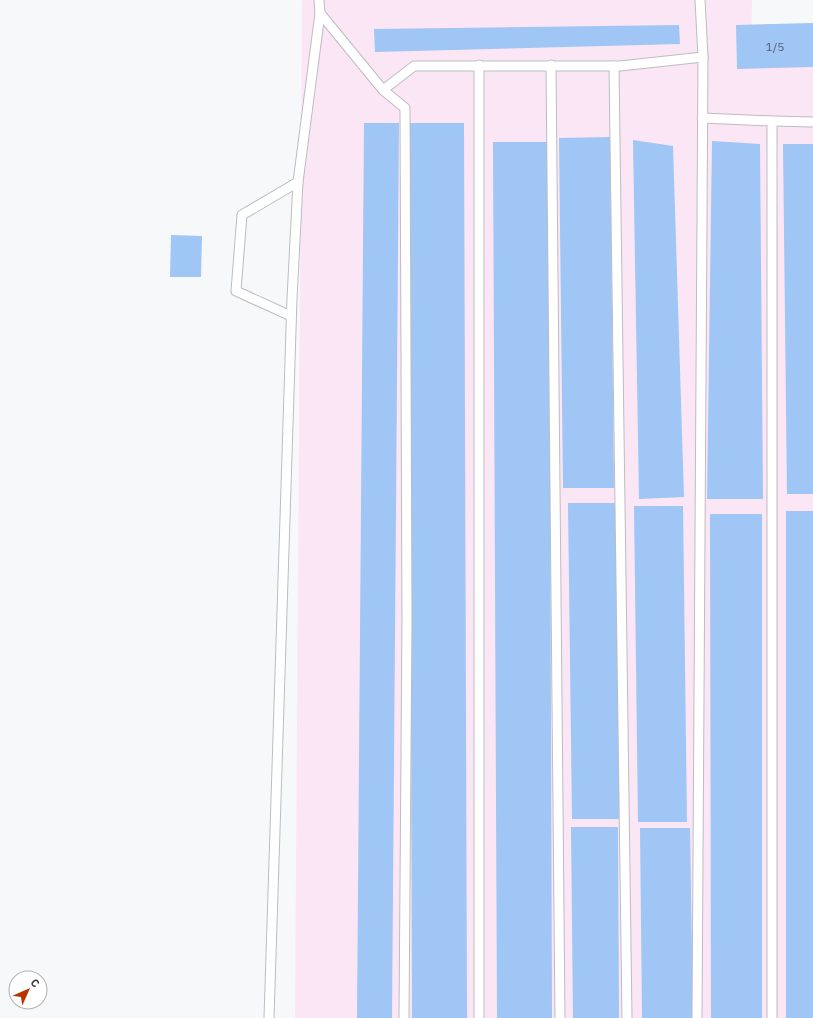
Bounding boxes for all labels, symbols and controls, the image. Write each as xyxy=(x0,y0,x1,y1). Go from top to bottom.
house number: 1/5 xyxy=(766,39,785,54)
north arrow xyxy=(8,970,48,1010)
text: С xyxy=(28,975,43,990)

